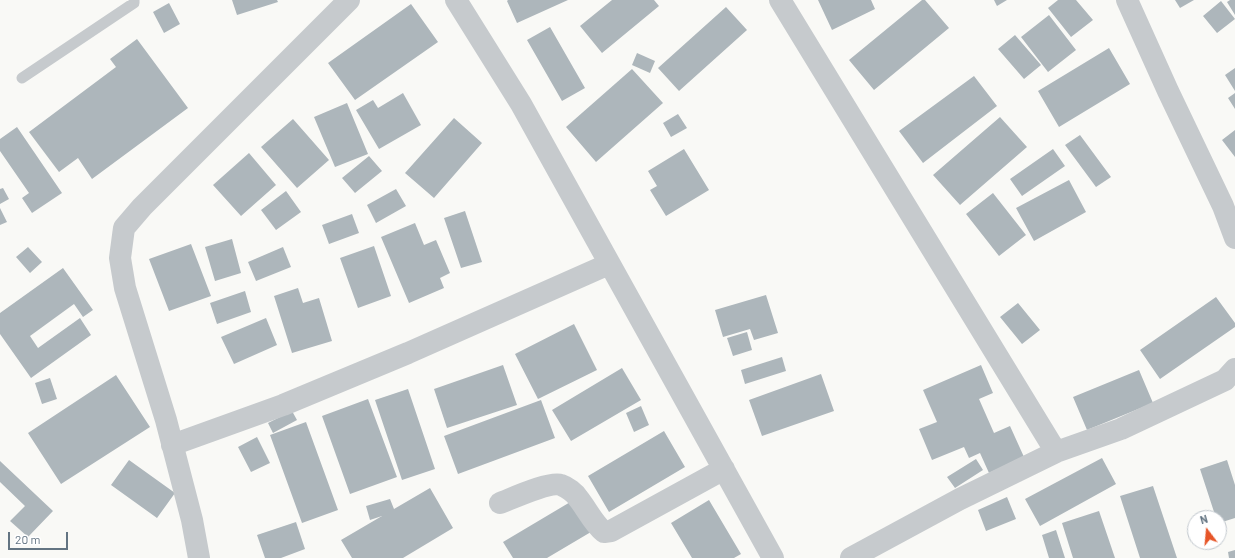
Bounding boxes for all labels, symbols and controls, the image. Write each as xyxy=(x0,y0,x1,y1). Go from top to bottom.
north arrow xyxy=(1187,510,1227,550)
text: N xyxy=(1199,512,1209,526)
scale bar xyxy=(10,524,70,550)
text: 20 m xyxy=(15,532,41,546)

